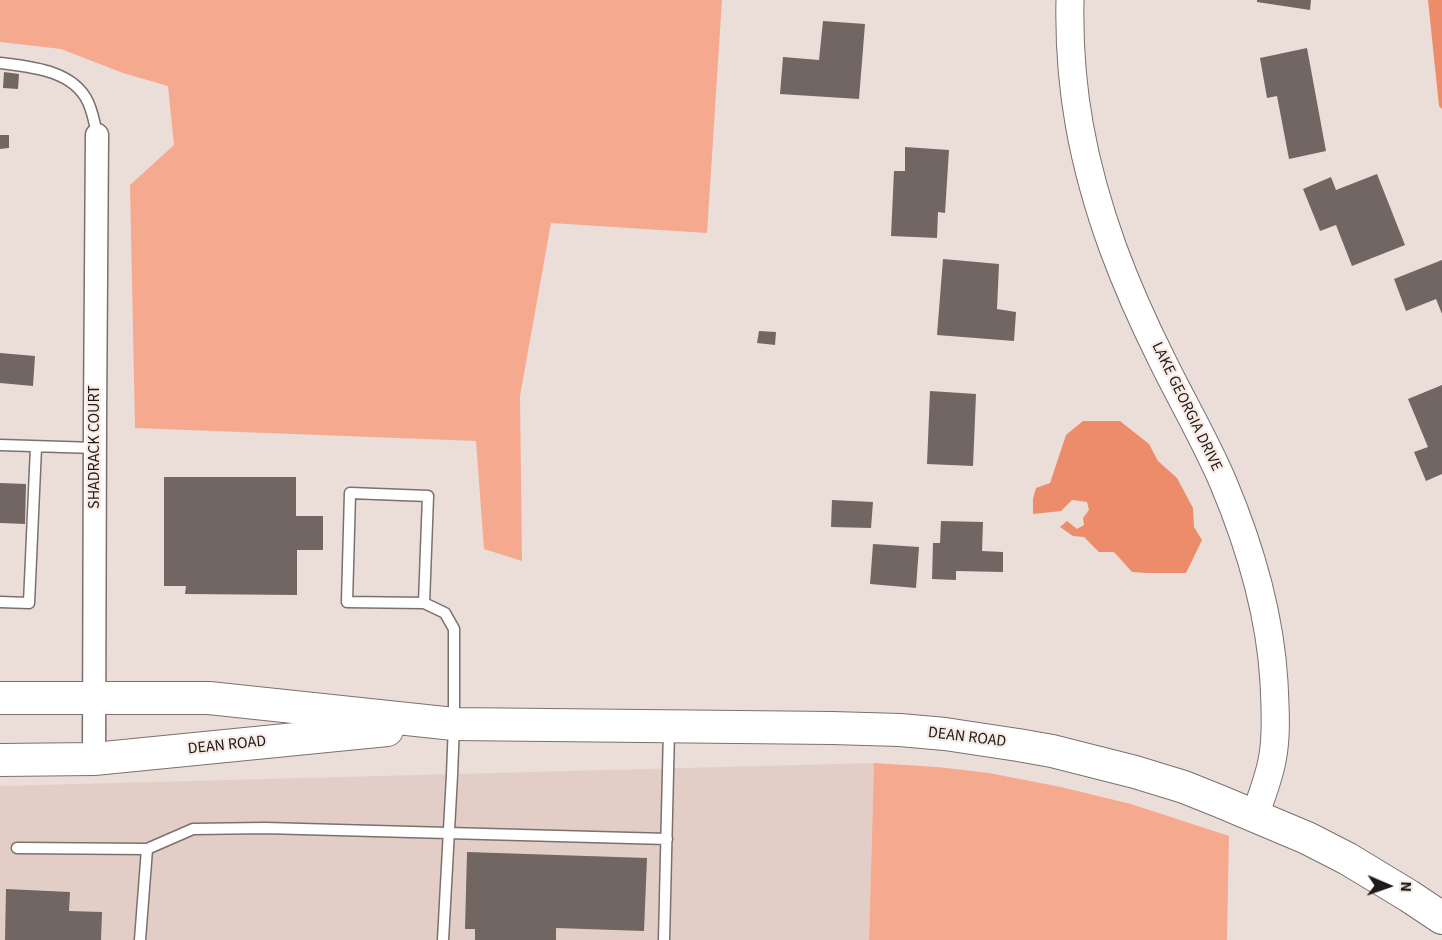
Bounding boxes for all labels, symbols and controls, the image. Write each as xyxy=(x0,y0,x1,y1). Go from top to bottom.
street label: LAKE GEORGIA DRIVE xyxy=(1146,339,1226,475)
street label: SHADRACK COURT xyxy=(85,385,105,509)
street label: DEAN ROAD xyxy=(927,724,1007,752)
street label: DEAN ROAD xyxy=(187,732,267,760)
north arrow xyxy=(1358,856,1418,916)
text: N xyxy=(1395,881,1417,892)

